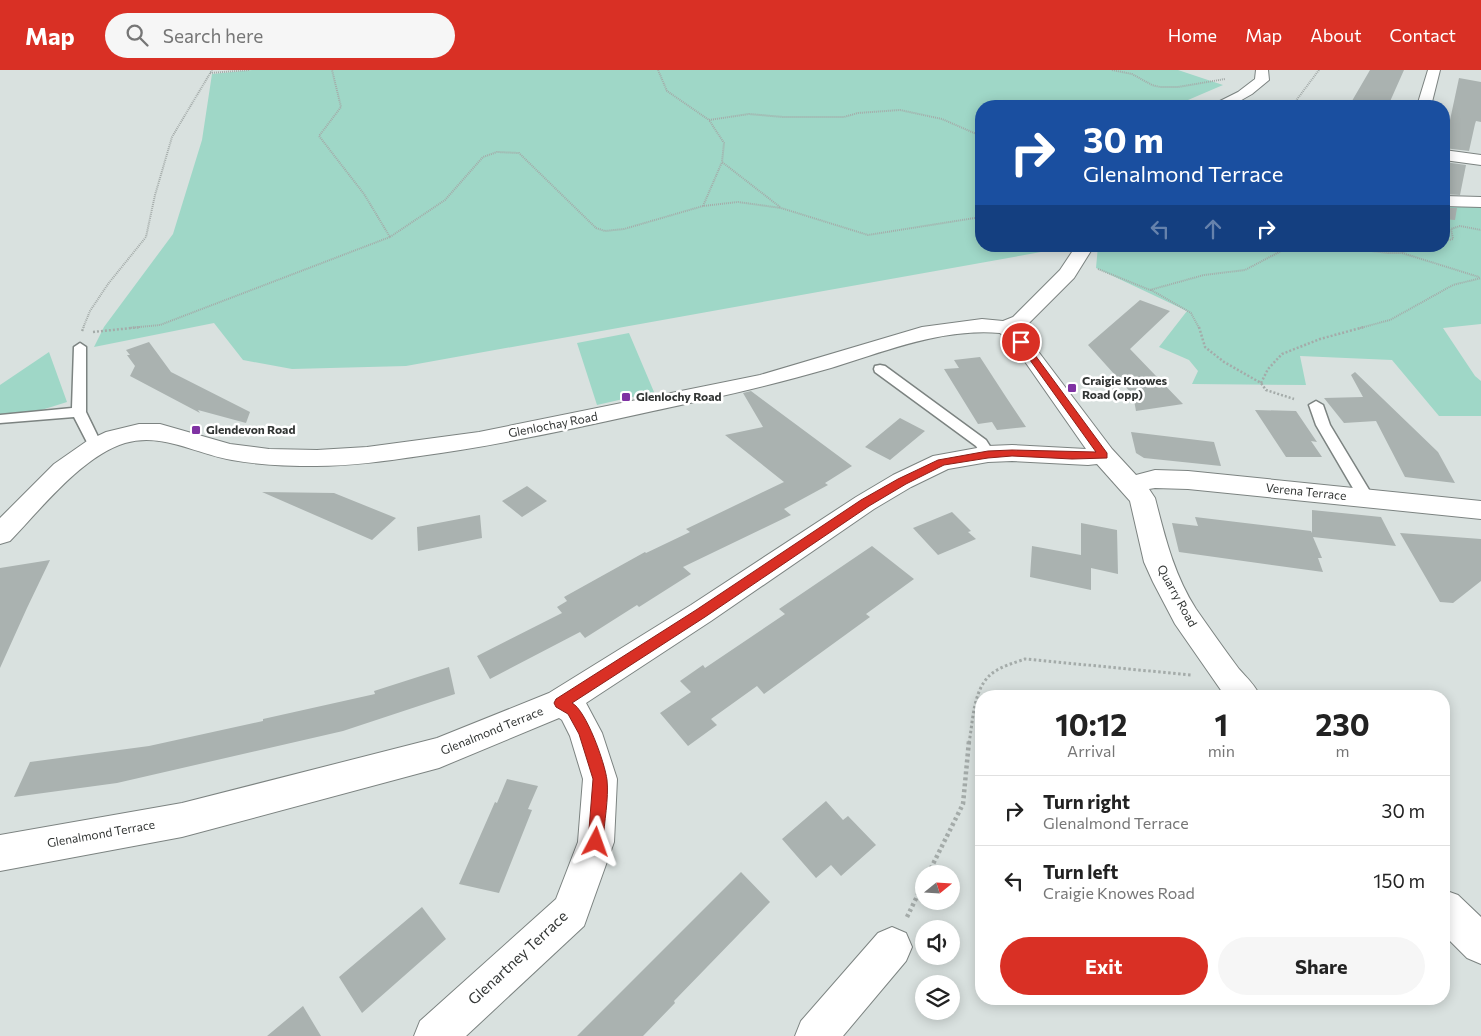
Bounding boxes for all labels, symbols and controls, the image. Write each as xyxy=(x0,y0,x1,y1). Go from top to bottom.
search box xyxy=(105,13,455,58)
text: Map xyxy=(25,21,75,50)
icon: search xyxy=(123,21,151,49)
text: Search here xyxy=(163,24,263,47)
text: Home xyxy=(1168,24,1217,46)
text: Map xyxy=(1245,24,1282,46)
text: About xyxy=(1310,24,1362,46)
text: Contact xyxy=(1390,24,1456,46)
text: 30 m xyxy=(1083,117,1164,160)
icon: right xyxy=(1000,120,1065,185)
text: Glenalmond Terrace xyxy=(1083,160,1283,187)
icon: left xyxy=(1146,215,1174,243)
icon: ahead xyxy=(1199,215,1227,243)
icon: right xyxy=(1252,215,1280,243)
pin xyxy=(1000,321,1042,363)
icon: arrive xyxy=(1007,328,1035,356)
place label: Craigie Knowes Road (opp) xyxy=(1082,373,1168,401)
marker: Craigie Knowes Road (opp) xyxy=(1066,382,1078,394)
place label: Glenlochy Road xyxy=(636,389,722,403)
marker: Glenlochy Road xyxy=(620,391,632,403)
street label: Glenlochay Road xyxy=(507,408,599,440)
place label: Glendevon Road xyxy=(206,422,295,436)
marker: Glendevon Road xyxy=(190,424,202,436)
street label: Verena Terrace xyxy=(1265,480,1347,502)
street label: Quarry Road xyxy=(1155,562,1201,629)
street label: Glenalmond Terrace xyxy=(438,703,545,757)
text: 10:12 xyxy=(1055,705,1127,742)
text: 1 xyxy=(1214,705,1228,742)
text: 230 xyxy=(1315,705,1370,742)
text: Arrival xyxy=(1067,741,1116,760)
text: min xyxy=(1208,741,1235,760)
text: m xyxy=(1335,741,1349,760)
text: Turn right xyxy=(1043,790,1130,813)
icon: right xyxy=(1000,797,1028,825)
text: 30 m xyxy=(1382,799,1425,822)
text: Glenalmond Terrace xyxy=(1043,813,1189,832)
position arrow xyxy=(569,815,621,867)
street label: Glenalmond Terrace xyxy=(46,817,156,849)
text: Turn left xyxy=(1043,860,1118,883)
north arrow xyxy=(915,865,960,910)
map controls xyxy=(915,865,960,1020)
icon: left xyxy=(1000,867,1028,895)
text: 150 m xyxy=(1373,869,1425,892)
text: Craigie Knowes Road xyxy=(1043,883,1195,902)
street label: Glenartney Terrace xyxy=(464,906,571,1008)
button: sound xyxy=(915,920,960,965)
button: Exit xyxy=(1000,937,1208,995)
button: Share xyxy=(1218,937,1425,995)
button: layers xyxy=(915,975,960,1020)

